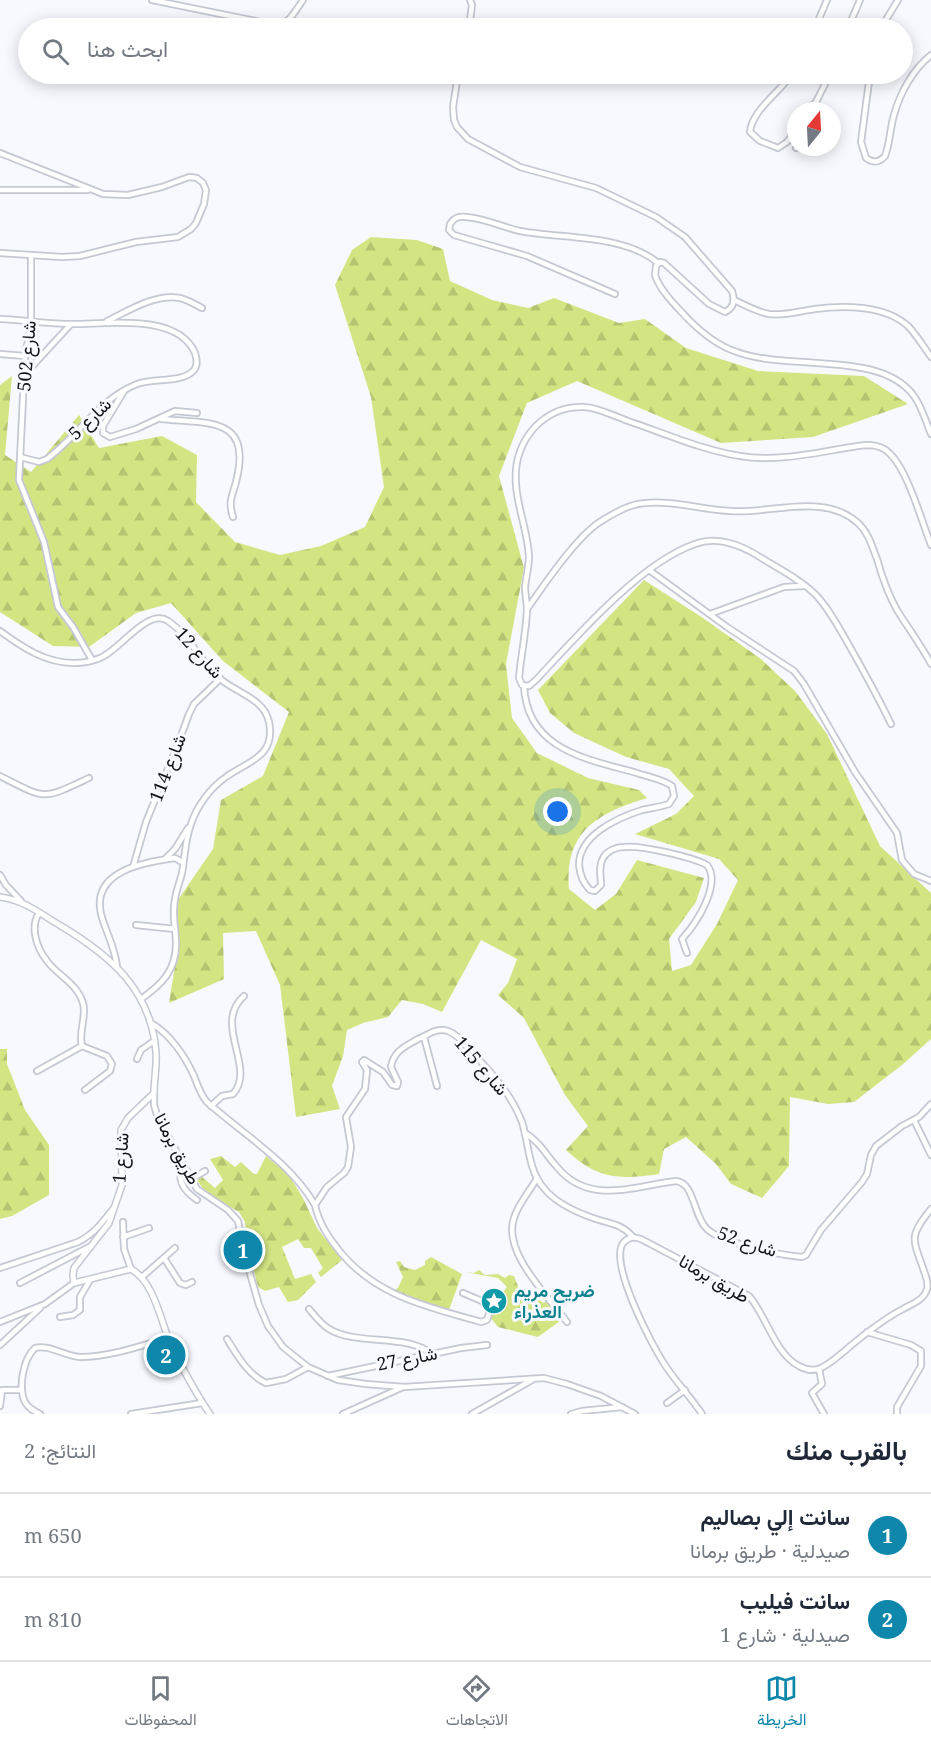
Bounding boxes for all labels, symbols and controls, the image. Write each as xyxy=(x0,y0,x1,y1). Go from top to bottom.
search box xyxy=(18,18,913,84)
text: ابحث هنا xyxy=(87,33,168,63)
icon: search xyxy=(39,35,72,68)
north arrow xyxy=(787,102,841,156)
street label: شارع 502 xyxy=(11,319,42,392)
street label: شارع 5 xyxy=(63,392,117,445)
street label: شارع 12 xyxy=(170,622,229,684)
street label: شارع 114 xyxy=(143,730,192,805)
your location xyxy=(543,797,572,826)
street label: شارع 115 xyxy=(449,1031,514,1101)
street label: طريق برمانا xyxy=(149,1109,207,1189)
street label: شارع 1 xyxy=(106,1132,135,1184)
street label: شارع 52 xyxy=(714,1220,780,1263)
pin: 1 xyxy=(224,1228,262,1272)
street label: طريق برمانا xyxy=(675,1248,754,1308)
place label: ضريح مريم العذراء xyxy=(514,1278,595,1323)
place icon: ضريح مريم العذراء xyxy=(479,1286,509,1316)
pin: 2 xyxy=(146,1332,186,1378)
street label: شارع 27 xyxy=(375,1340,439,1377)
text: بالقرب منك xyxy=(786,1432,907,1468)
text: النتائج: 2 xyxy=(24,1437,96,1464)
text: سانت إلي بصاليم xyxy=(701,1501,850,1531)
text: 650 m xyxy=(24,1522,82,1549)
text: 1 xyxy=(882,1522,893,1549)
text: صيدلية · طريق برمانا xyxy=(690,1537,850,1564)
text: سانت فيليب xyxy=(740,1585,850,1615)
text: 810 m xyxy=(24,1606,82,1633)
text: 2 xyxy=(882,1606,893,1633)
text: صيدلية · شارع 1 xyxy=(720,1621,850,1648)
tab: المحفوظات xyxy=(125,1672,197,1734)
tab: الاتجاهات xyxy=(446,1672,508,1734)
tab: الخريطة xyxy=(757,1672,806,1734)

